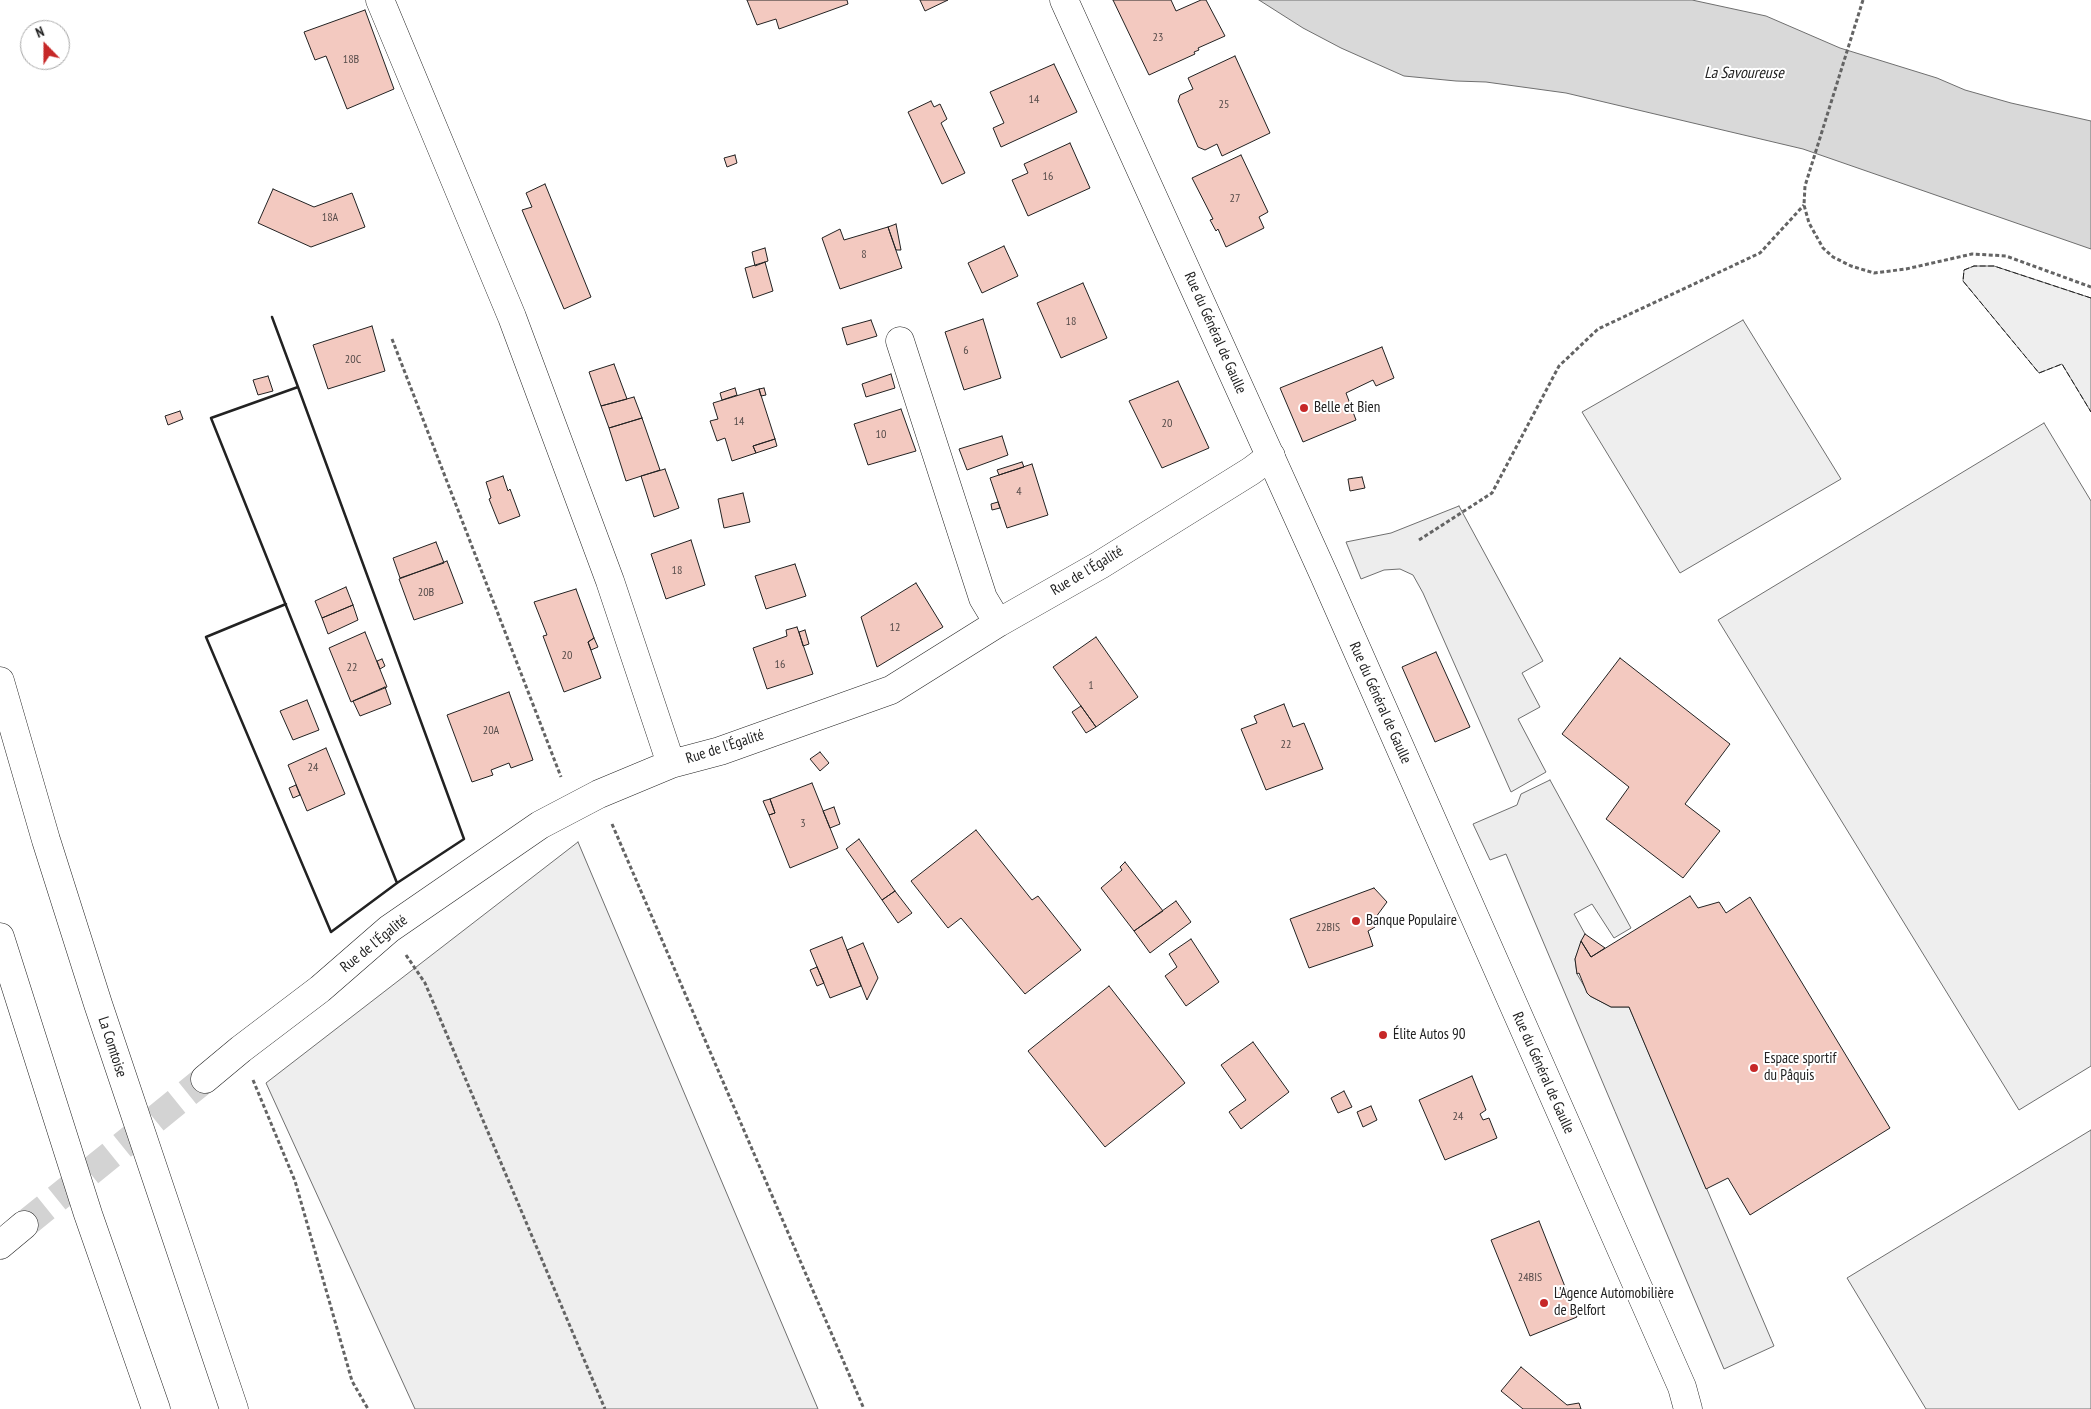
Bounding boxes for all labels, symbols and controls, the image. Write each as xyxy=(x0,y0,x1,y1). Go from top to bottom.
north arrow xyxy=(20,20,70,70)
text: N xyxy=(33,22,47,42)
house number: 23 xyxy=(1153,31,1163,45)
house number: 18B xyxy=(343,53,359,67)
water label: La Savoureuse xyxy=(1704,63,1784,83)
house number: 14 xyxy=(1029,93,1039,107)
house number: 25 xyxy=(1219,98,1229,112)
house number: 16 xyxy=(1043,170,1053,184)
house number: 27 xyxy=(1230,192,1240,206)
house number: 18A xyxy=(322,211,338,225)
house number: 8 xyxy=(861,248,867,262)
street label: Rue du Général de Gaulle xyxy=(1180,269,1250,397)
house number: 18 xyxy=(1066,315,1076,329)
house number: 6 xyxy=(963,344,969,358)
house number: 20C xyxy=(345,353,361,367)
place label: Belle et Bien xyxy=(1314,399,1380,417)
marker: Belle et Bien xyxy=(1298,402,1310,414)
house number: 14 xyxy=(734,415,744,429)
house number: 20 xyxy=(1162,417,1172,431)
house number: 10 xyxy=(876,428,886,442)
house number: 4 xyxy=(1016,485,1022,499)
street label: Rue de l'Égalité xyxy=(1048,542,1126,600)
house number: 18 xyxy=(672,564,682,578)
house number: 20B xyxy=(418,586,434,600)
house number: 12 xyxy=(890,621,900,635)
street label: Rue du Général de Gaulle xyxy=(1345,639,1415,767)
house number: 20 xyxy=(562,649,572,663)
house number: 16 xyxy=(775,658,785,672)
house number: 22 xyxy=(347,661,357,675)
house number: 1 xyxy=(1088,679,1094,693)
house number: 20A xyxy=(483,724,499,738)
street label: Rue de l'Égalité xyxy=(684,726,766,768)
house number: 22 xyxy=(1281,738,1291,752)
house number: 24 xyxy=(308,761,318,775)
house number: 3 xyxy=(800,817,806,831)
street label: Rue de l'Égalité xyxy=(337,912,411,976)
place label: Banque Populaire xyxy=(1366,912,1457,930)
marker: Banque Populaire xyxy=(1350,915,1362,927)
house number: 22BIS xyxy=(1316,921,1340,935)
street label: Rue du Général de Gaulle xyxy=(1508,1009,1578,1137)
street label: La Comtoise xyxy=(94,1014,130,1080)
place label: Élite Autos 90 xyxy=(1393,1026,1465,1044)
marker: Élite Autos 90 xyxy=(1377,1029,1389,1041)
place label: Espace sportif du Pâquis xyxy=(1764,1050,1836,1085)
marker: Espace sportif du Pâquis xyxy=(1748,1062,1760,1074)
house number: 24 xyxy=(1453,1110,1463,1124)
house number: 24BIS xyxy=(1518,1271,1542,1285)
place label: L'Agence Automobilière de Belfort xyxy=(1554,1285,1674,1320)
marker: L'Agence Automobilière de Belfort xyxy=(1538,1297,1550,1309)

